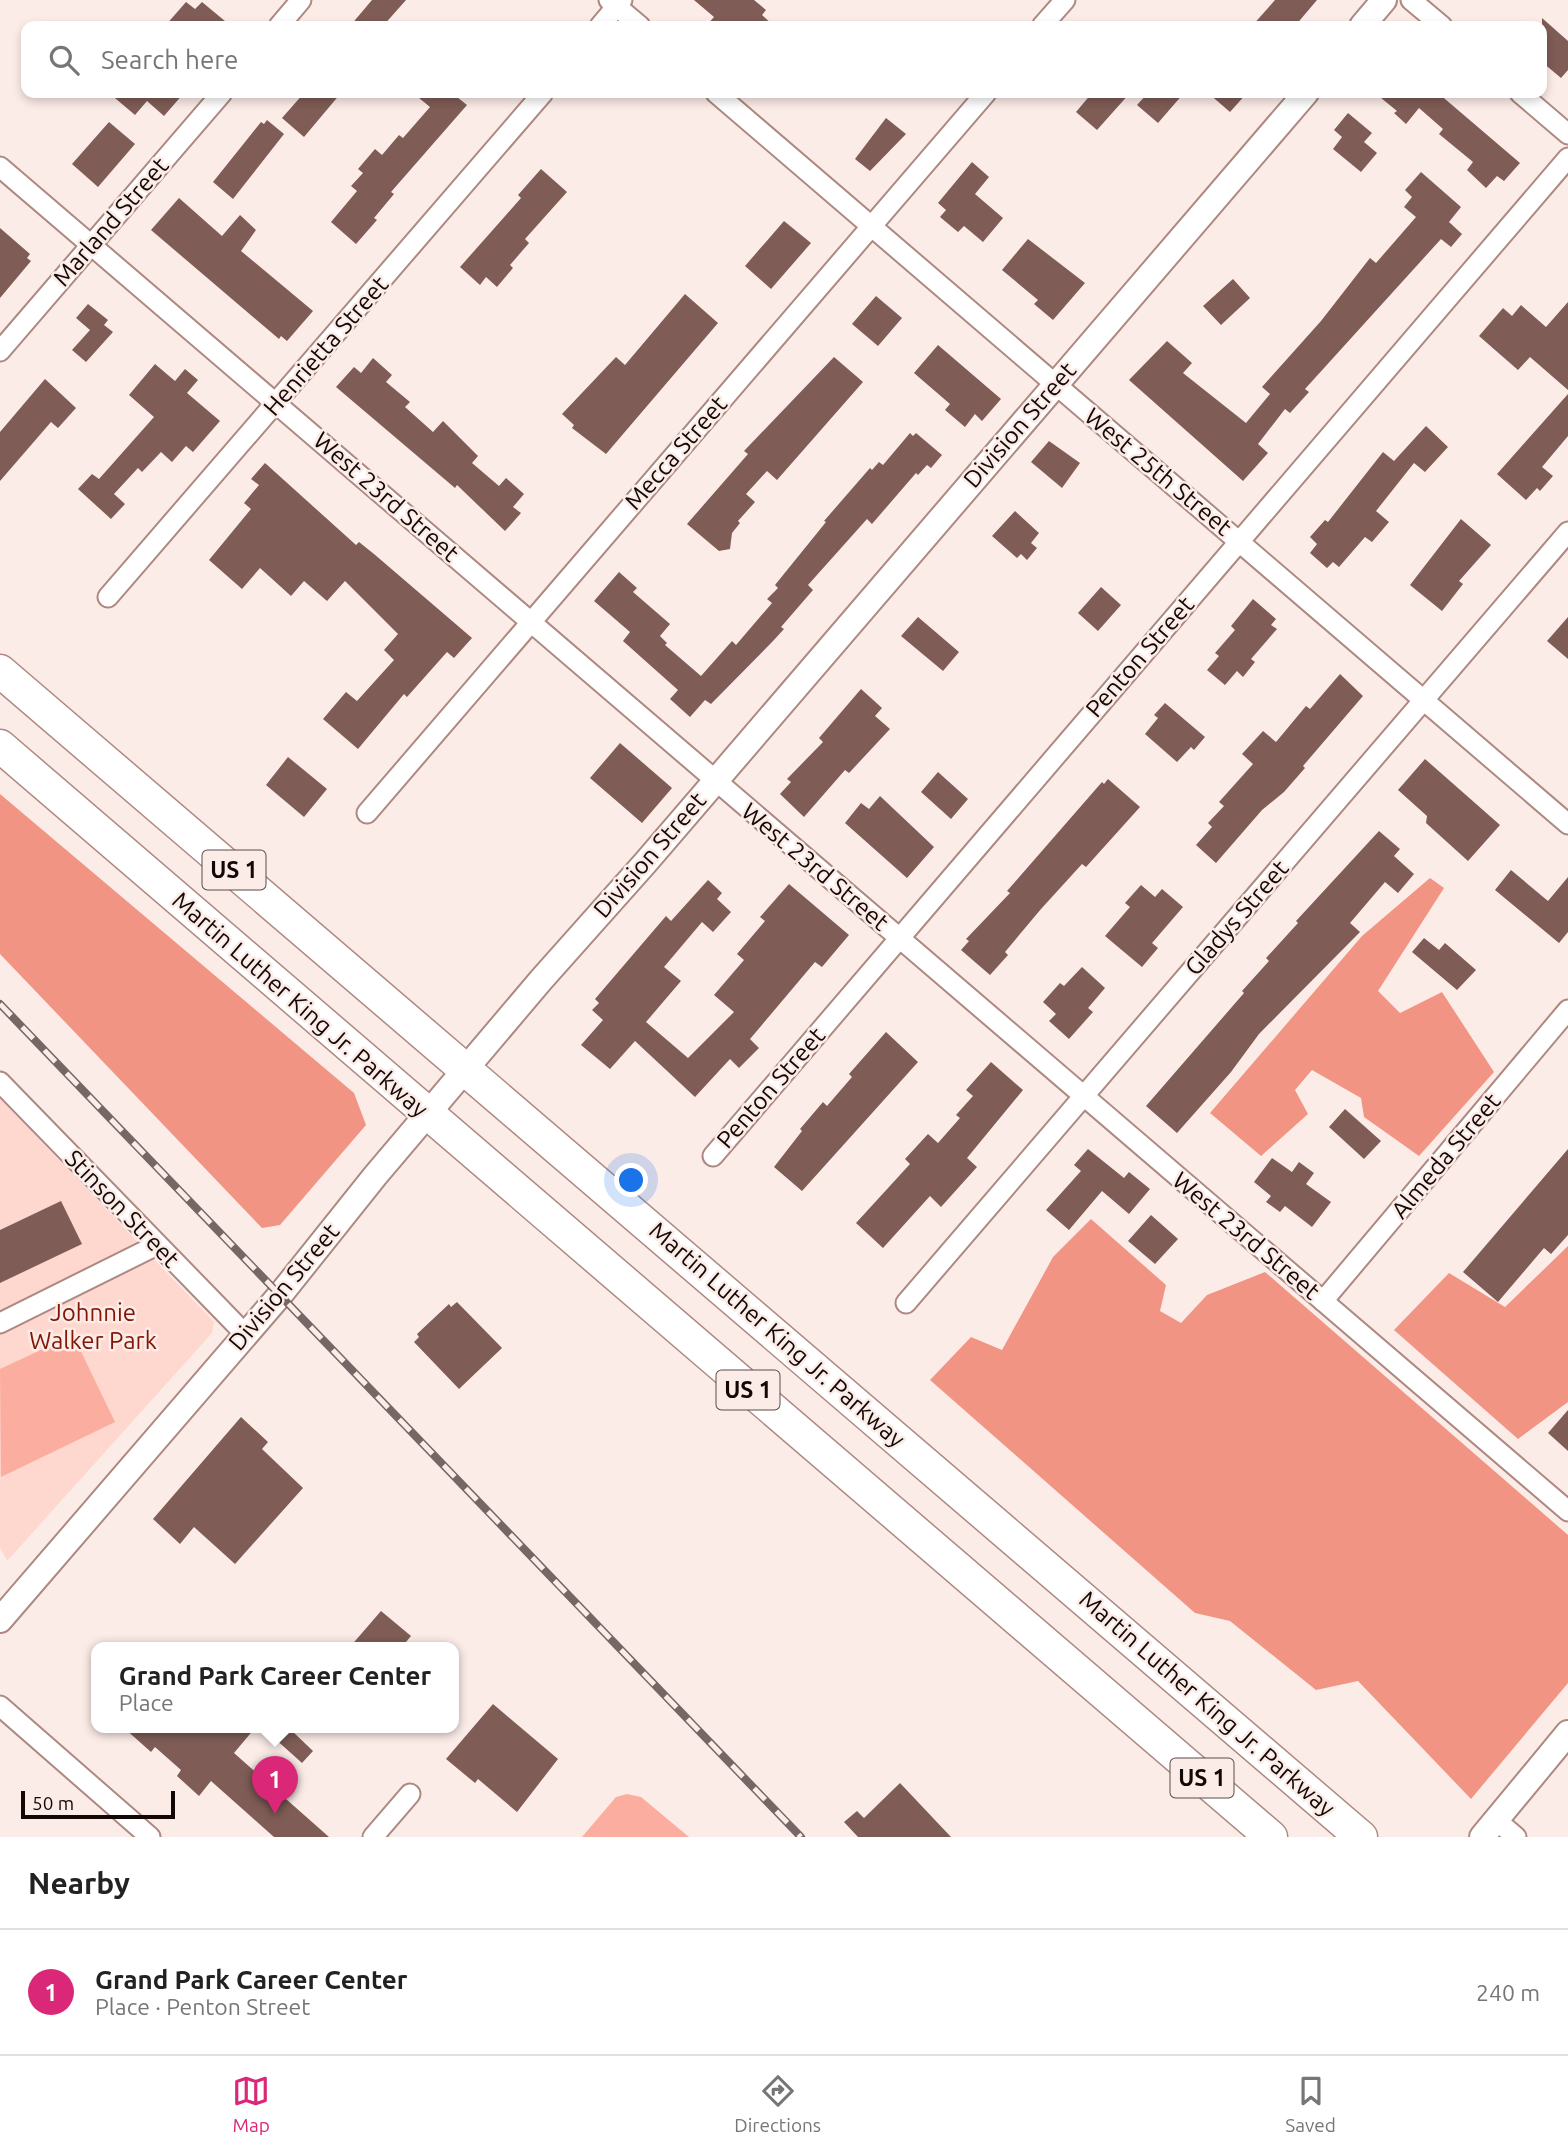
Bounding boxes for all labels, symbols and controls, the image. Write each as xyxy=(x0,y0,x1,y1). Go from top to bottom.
search box xyxy=(21,21,1547,98)
icon: search xyxy=(45,41,83,79)
text: Search here xyxy=(101,45,238,74)
street label: Marland Street xyxy=(48,152,174,291)
street label: Henrietta Street xyxy=(258,270,394,421)
street label: Division Street xyxy=(958,356,1082,493)
street label: Mecca Street xyxy=(619,390,732,515)
street label: West 25th Street xyxy=(1079,402,1238,541)
street label: West 23rd Street xyxy=(308,426,465,567)
street label: Penton Street xyxy=(1080,591,1200,722)
street label: Division Street xyxy=(588,786,712,923)
street label: West 23rd Street xyxy=(737,797,895,936)
road number: US 1 xyxy=(202,850,266,890)
street label: Gladys Street xyxy=(1179,854,1294,981)
street label: Martin Luther King Jr. Parkway xyxy=(167,887,434,1123)
street label: Penton Street xyxy=(711,1022,831,1153)
street label: Almeda Street xyxy=(1386,1087,1506,1224)
street label: Stinson Street xyxy=(60,1145,185,1273)
your location xyxy=(614,1163,648,1197)
street label: West 23rd Street xyxy=(1168,1166,1326,1305)
street label: Martin Luther King Jr. Parkway xyxy=(644,1217,911,1453)
street label: Division Street xyxy=(223,1218,345,1355)
park label: Johnnie Walker Park xyxy=(29,1299,157,1354)
road number: US 1 xyxy=(716,1371,780,1410)
street label: Martin Luther King Jr. Parkway xyxy=(1074,1586,1341,1822)
popup xyxy=(91,1642,459,1733)
text: Grand Park Career Center xyxy=(119,1661,431,1690)
text: Place xyxy=(119,1690,174,1715)
pin: 1 xyxy=(252,1756,298,1814)
road number: US 1 xyxy=(1170,1758,1234,1798)
scale bar xyxy=(21,1788,175,1820)
text: 50 m xyxy=(32,1792,74,1814)
text: Nearby xyxy=(28,1866,130,1900)
text: Grand Park Career Center xyxy=(95,1965,407,1994)
text: 1 xyxy=(45,1980,57,2005)
text: 240 m xyxy=(1476,1980,1540,2005)
text: Place · Penton Street xyxy=(95,1994,310,2019)
tab: Map xyxy=(232,2072,270,2136)
tab: Directions xyxy=(734,2072,821,2136)
tab: Saved xyxy=(1285,2072,1336,2136)

